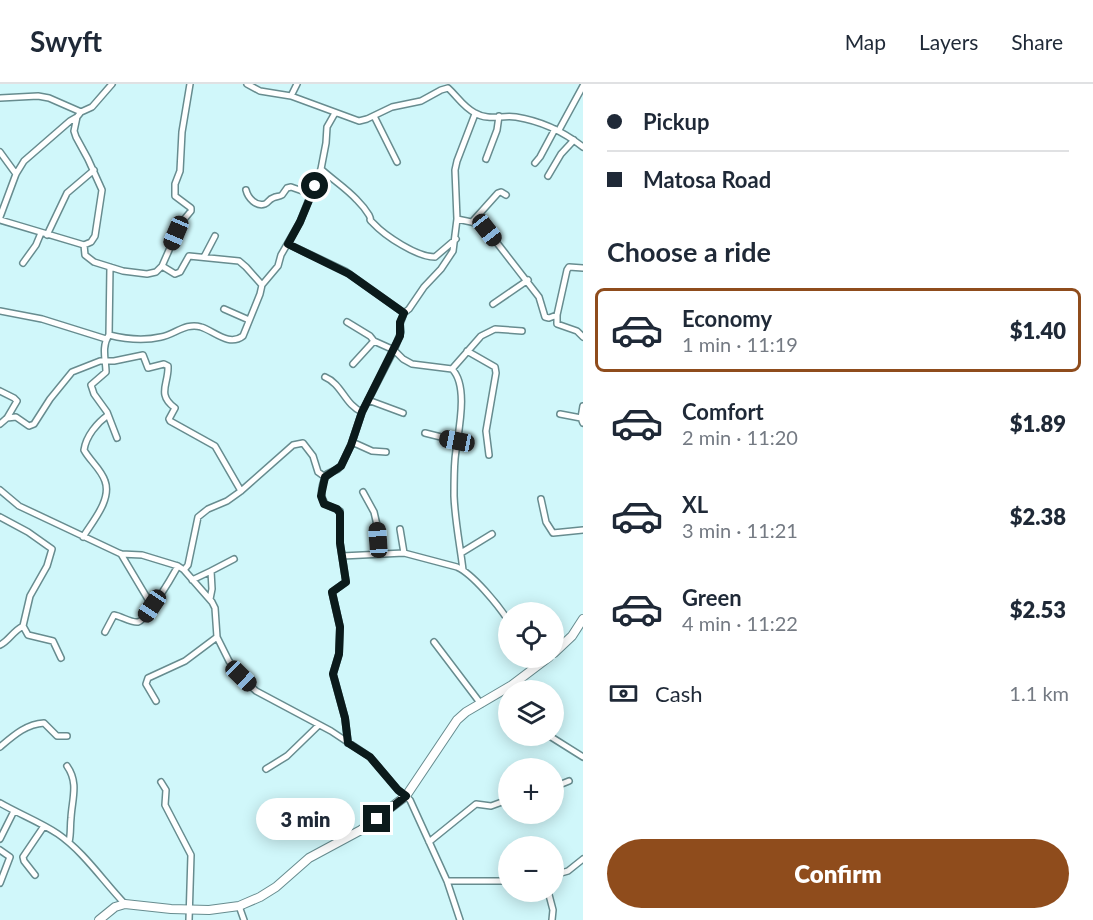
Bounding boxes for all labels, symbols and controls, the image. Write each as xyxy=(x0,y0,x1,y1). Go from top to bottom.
text: Swyft xyxy=(30,24,102,58)
text: Map xyxy=(845,29,886,54)
text: Layers xyxy=(919,29,978,54)
text: Share xyxy=(1011,29,1063,54)
text: Pickup xyxy=(643,108,709,135)
text: Matosa Road xyxy=(643,166,771,193)
route start xyxy=(301,172,328,199)
car xyxy=(469,210,505,250)
car xyxy=(161,213,191,253)
text: Choose a ride xyxy=(607,235,771,268)
icon: car xyxy=(610,303,664,357)
text: Economy xyxy=(682,305,772,332)
text: $1.40 xyxy=(1010,317,1066,344)
text: 1 min · 11:19 xyxy=(682,332,798,356)
icon: car xyxy=(610,396,664,450)
text: Comfort xyxy=(682,398,764,425)
text: $1.89 xyxy=(1010,410,1066,437)
text: 2 min · 11:20 xyxy=(682,425,798,449)
car xyxy=(438,429,476,453)
icon: car xyxy=(610,489,664,543)
text: XL xyxy=(682,491,708,518)
text: $2.38 xyxy=(1010,503,1066,530)
text: 3 min · 11:21 xyxy=(682,518,798,542)
car xyxy=(368,521,388,559)
icon: car xyxy=(610,582,664,636)
text: Green xyxy=(682,584,742,611)
car xyxy=(134,586,170,626)
text: $2.53 xyxy=(1010,596,1066,623)
map controls xyxy=(498,602,564,902)
button: locate xyxy=(498,602,564,668)
text: 4 min · 11:22 xyxy=(682,611,798,635)
car xyxy=(222,657,260,695)
icon: cash xyxy=(607,677,640,710)
button: layers xyxy=(498,680,564,746)
text: Cash xyxy=(655,680,702,707)
text: 1.1 km xyxy=(1009,681,1069,705)
button: + xyxy=(498,758,564,824)
callout: 3 min xyxy=(257,798,356,840)
route end xyxy=(363,805,390,832)
text: 3 min xyxy=(281,807,330,831)
button: − xyxy=(498,836,564,902)
button: Confirm xyxy=(607,839,1069,908)

